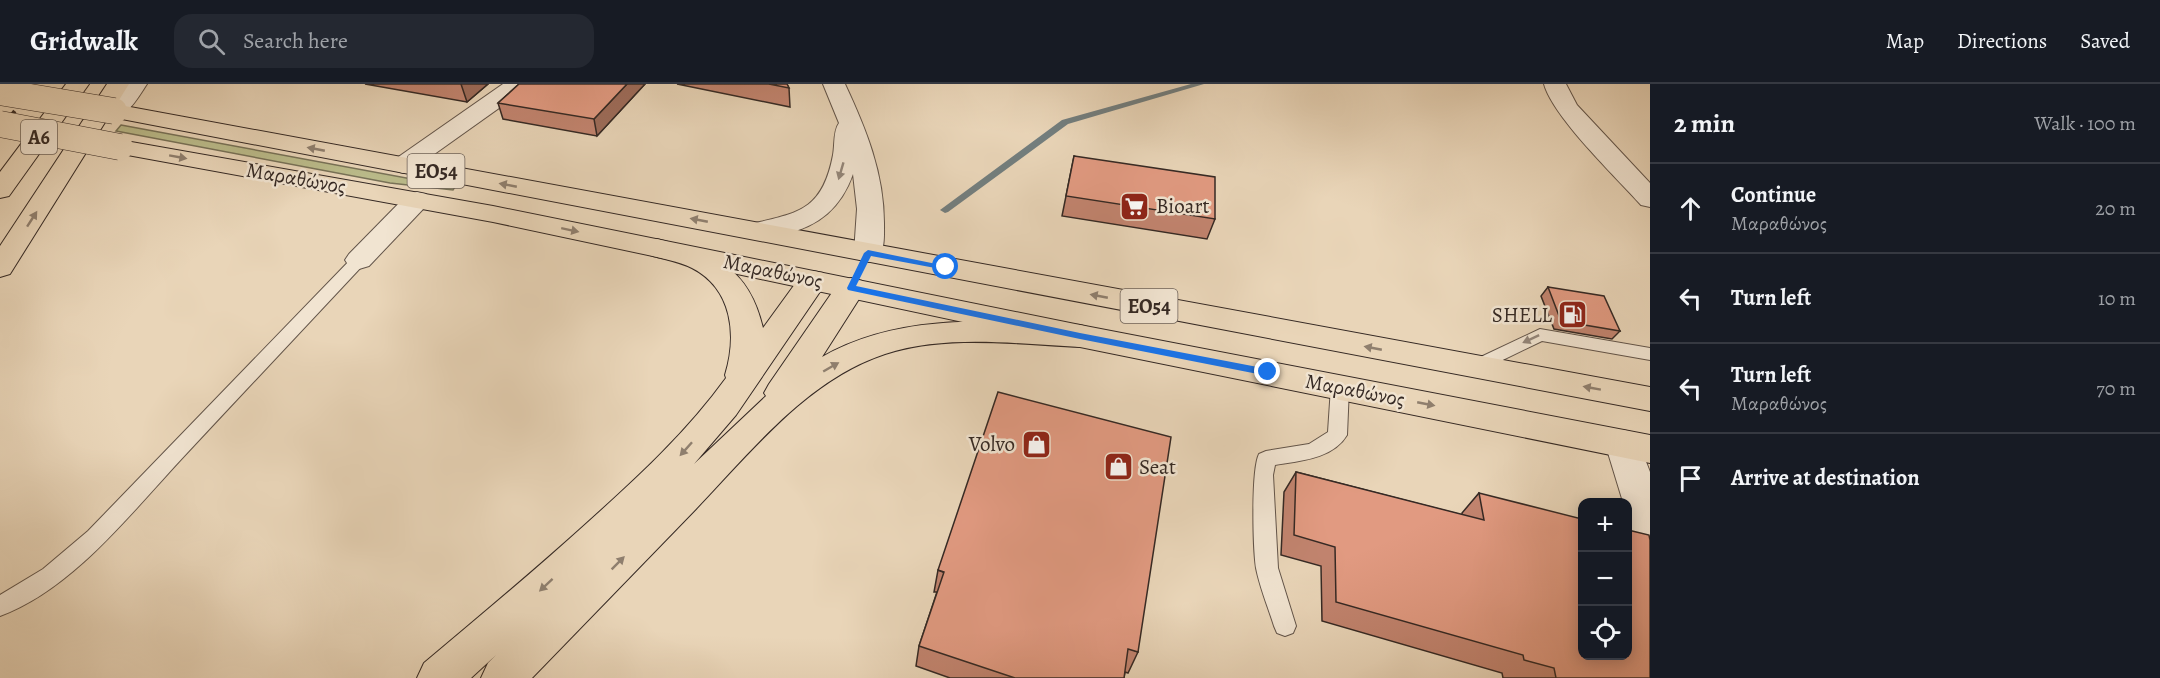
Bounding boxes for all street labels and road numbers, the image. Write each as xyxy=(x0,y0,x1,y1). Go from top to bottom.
road number: Α6 xyxy=(21,120,57,154)
road number: ΕΟ54 xyxy=(408,154,464,188)
street label: Μαραθώνος xyxy=(244,155,348,201)
street label: Μαραθώνος xyxy=(721,247,825,295)
road number: ΕΟ54 xyxy=(1120,289,1178,323)
street label: Μαραθώνος xyxy=(1303,367,1407,413)

